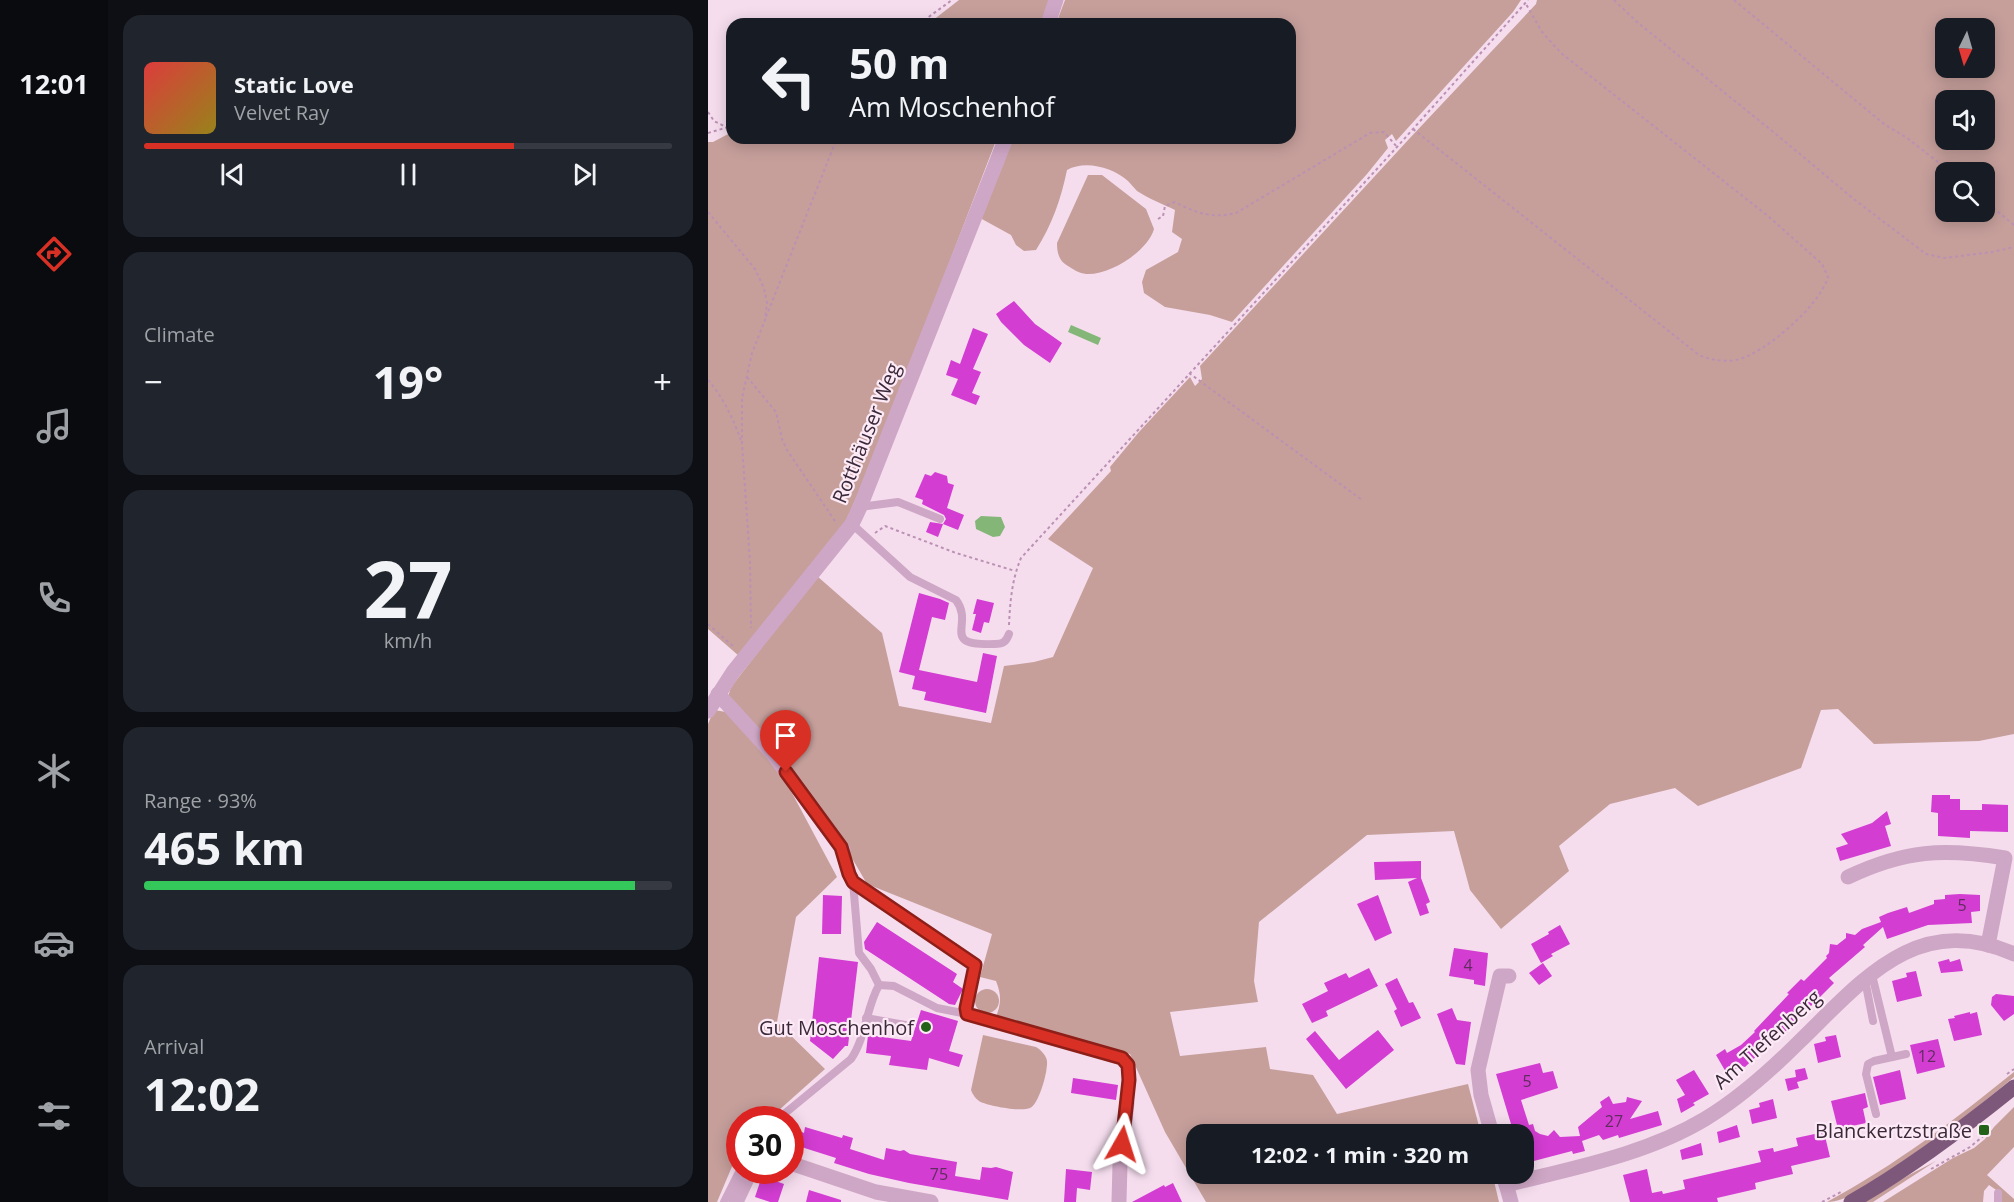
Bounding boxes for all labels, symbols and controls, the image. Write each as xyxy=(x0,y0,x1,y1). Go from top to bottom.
north arrow xyxy=(1935,18,1995,78)
map controls xyxy=(1935,18,1995,222)
text: 50 m xyxy=(849,34,949,91)
icon: left xyxy=(750,42,828,120)
text: 12:01 xyxy=(19,65,89,102)
text: Static Love xyxy=(234,69,354,99)
text: Am Moschenhof xyxy=(849,88,1055,125)
button: sound xyxy=(1935,90,1995,150)
text: Velvet Ray xyxy=(234,99,329,126)
icon: previous xyxy=(216,158,249,191)
icon: pause xyxy=(392,158,425,191)
icon: next xyxy=(568,158,601,191)
button: search xyxy=(1935,162,1995,222)
icon: directions xyxy=(33,233,75,275)
text: Climate xyxy=(144,321,215,348)
text: 19° xyxy=(373,351,443,412)
text: − xyxy=(144,359,163,404)
text: + xyxy=(653,359,672,404)
street label: Rotthäuser Weg xyxy=(826,359,906,507)
icon: music xyxy=(33,405,75,447)
text: 27 xyxy=(363,535,453,641)
icon: phone xyxy=(33,577,75,619)
text: km/h xyxy=(384,627,432,654)
pin xyxy=(760,710,811,772)
icon: arrive xyxy=(769,719,802,752)
icon: climate xyxy=(33,750,75,792)
text: Range · 93% xyxy=(144,787,257,814)
text: 465 km xyxy=(144,817,305,878)
house number: 5 xyxy=(1957,894,1967,916)
icon: car xyxy=(33,922,75,964)
house number: 4 xyxy=(1463,954,1473,976)
street label: Am Tiefenberg xyxy=(1707,983,1827,1095)
place label: Gut Moschenhof xyxy=(759,1014,915,1041)
marker: Gut Moschenhof xyxy=(919,1020,933,1034)
text: Arrival xyxy=(144,1033,204,1060)
house number: 12 xyxy=(1918,1045,1936,1067)
text: 12:02 xyxy=(144,1063,260,1124)
house number: 5 xyxy=(1522,1070,1532,1092)
icon: filters xyxy=(33,1095,75,1137)
speed limit sign: 30 xyxy=(726,1106,804,1184)
house number: 27 xyxy=(1605,1110,1623,1132)
position arrow xyxy=(1090,1112,1154,1176)
place label: Blanckertzstraße xyxy=(1815,1117,1972,1144)
marker: Blanckertzstraße xyxy=(1977,1123,1991,1137)
text: 12:02 · 1 min · 320 m xyxy=(1251,1139,1469,1169)
house number: 75 xyxy=(930,1163,948,1185)

